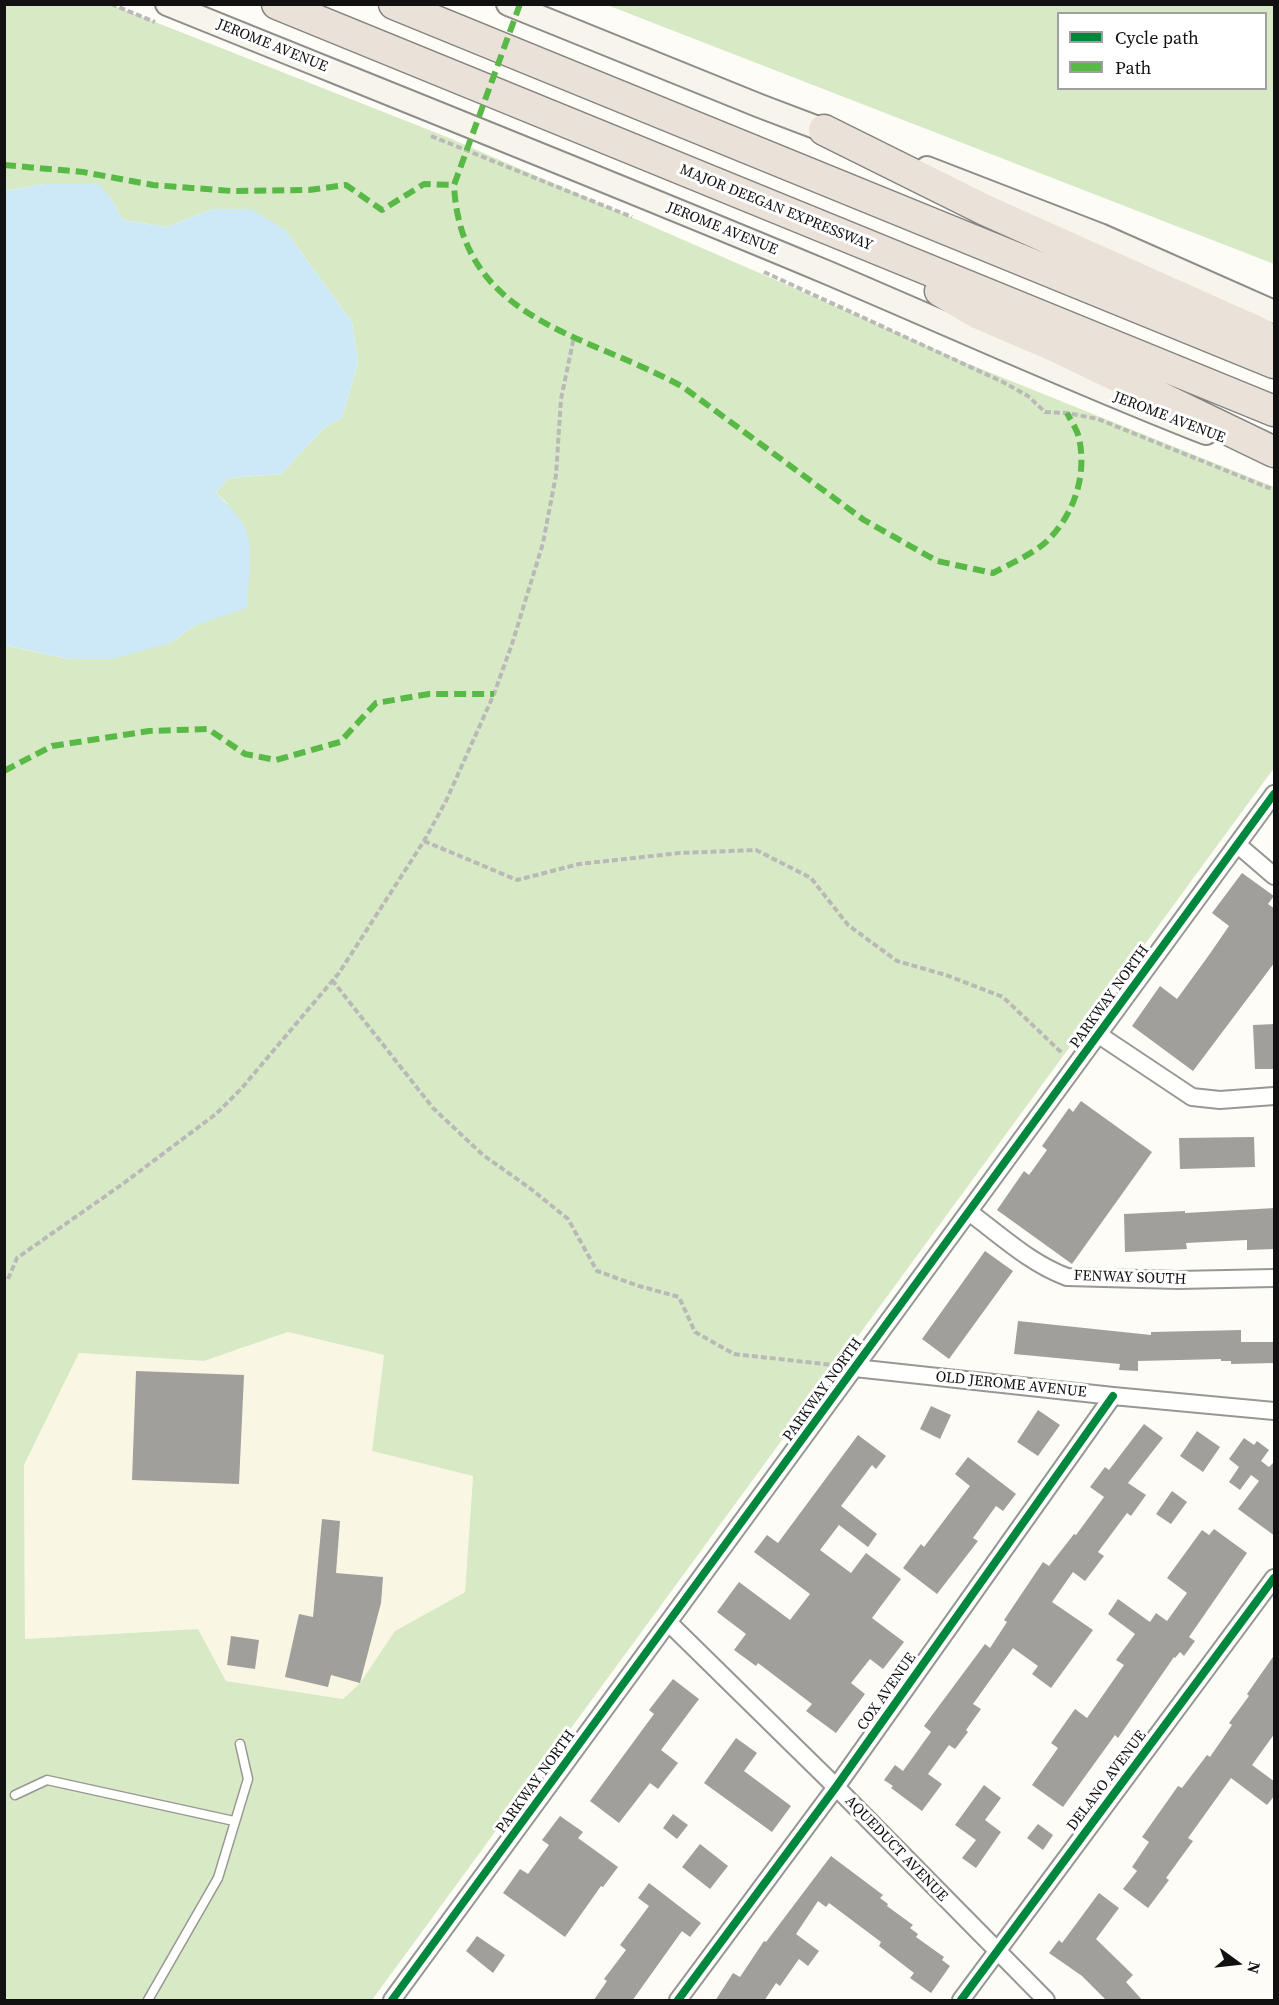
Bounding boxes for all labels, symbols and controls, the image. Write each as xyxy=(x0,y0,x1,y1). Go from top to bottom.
legend xyxy=(1057,12,1267,90)
street label: JEROME AVENUE xyxy=(214,15,330,77)
text: Cycle path xyxy=(1115,25,1199,50)
text: Path xyxy=(1115,55,1151,80)
street label: MAJOR DEEGAN EXPRESSWAY xyxy=(677,161,875,255)
street label: JEROME AVENUE xyxy=(664,198,780,260)
street label: JEROME AVENUE xyxy=(1111,388,1227,448)
street label: PARKWAY NORTH xyxy=(1067,942,1153,1052)
street label: FENWAY SOUTH xyxy=(1073,1267,1187,1289)
street label: PARKWAY NORTH xyxy=(780,1335,866,1445)
street label: OLD JEROME AVENUE xyxy=(935,1368,1087,1402)
street label: COX AVENUE xyxy=(854,1650,920,1734)
street label: PARKWAY NORTH xyxy=(493,1727,579,1837)
street label: DELANO AVENUE xyxy=(1064,1727,1150,1835)
street label: AQUEDUCT AVENUE xyxy=(841,1792,951,1906)
north arrow xyxy=(1207,1933,1267,1993)
text: N xyxy=(1242,1959,1267,1976)

